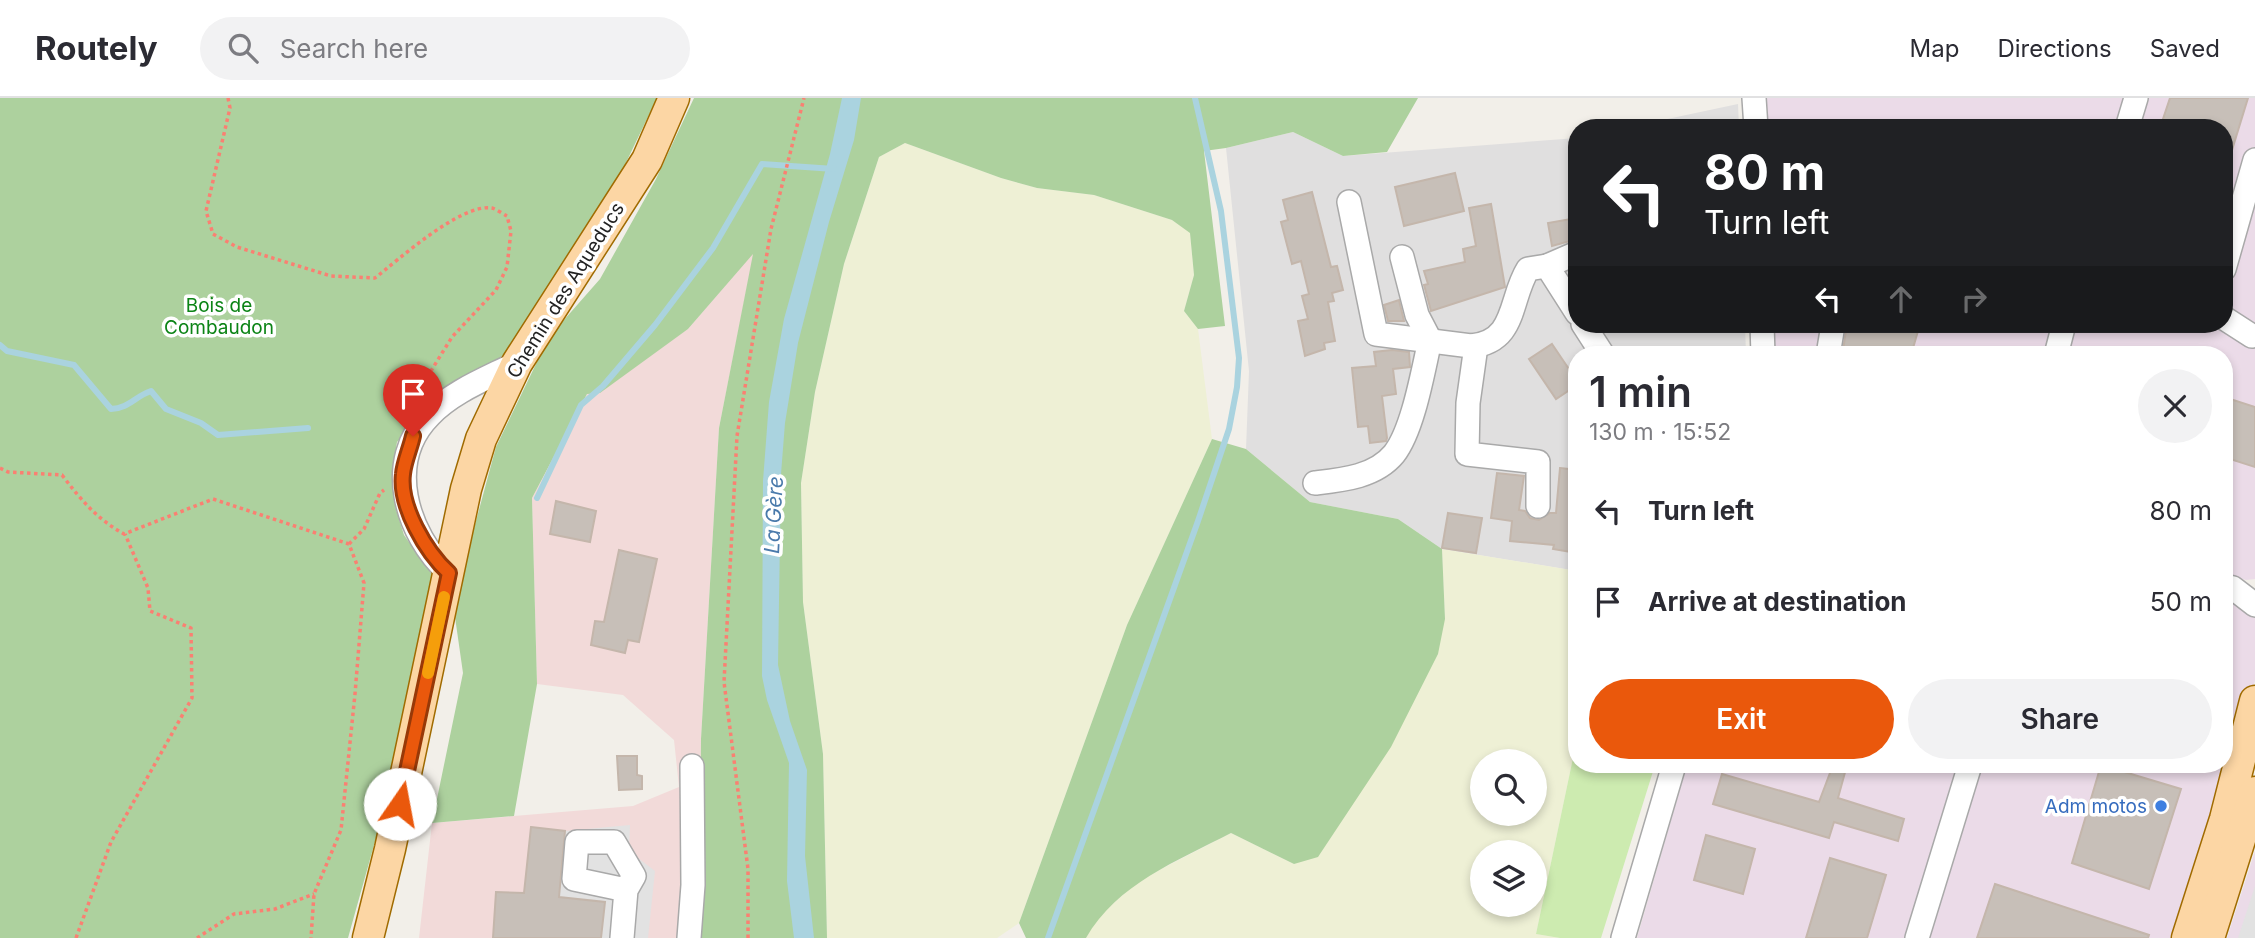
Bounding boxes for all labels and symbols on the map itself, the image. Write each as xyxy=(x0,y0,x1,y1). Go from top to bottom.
street label: Chemin des Aqueducs xyxy=(502,198,629,382)
park label: Bois de Combaudon xyxy=(164,294,274,339)
pin xyxy=(383,364,443,436)
water label: La Gère xyxy=(759,475,788,555)
position arrow xyxy=(363,767,437,841)
place label: Adm motos xyxy=(2045,795,2147,818)
marker: Adm motos xyxy=(2153,798,2169,814)

